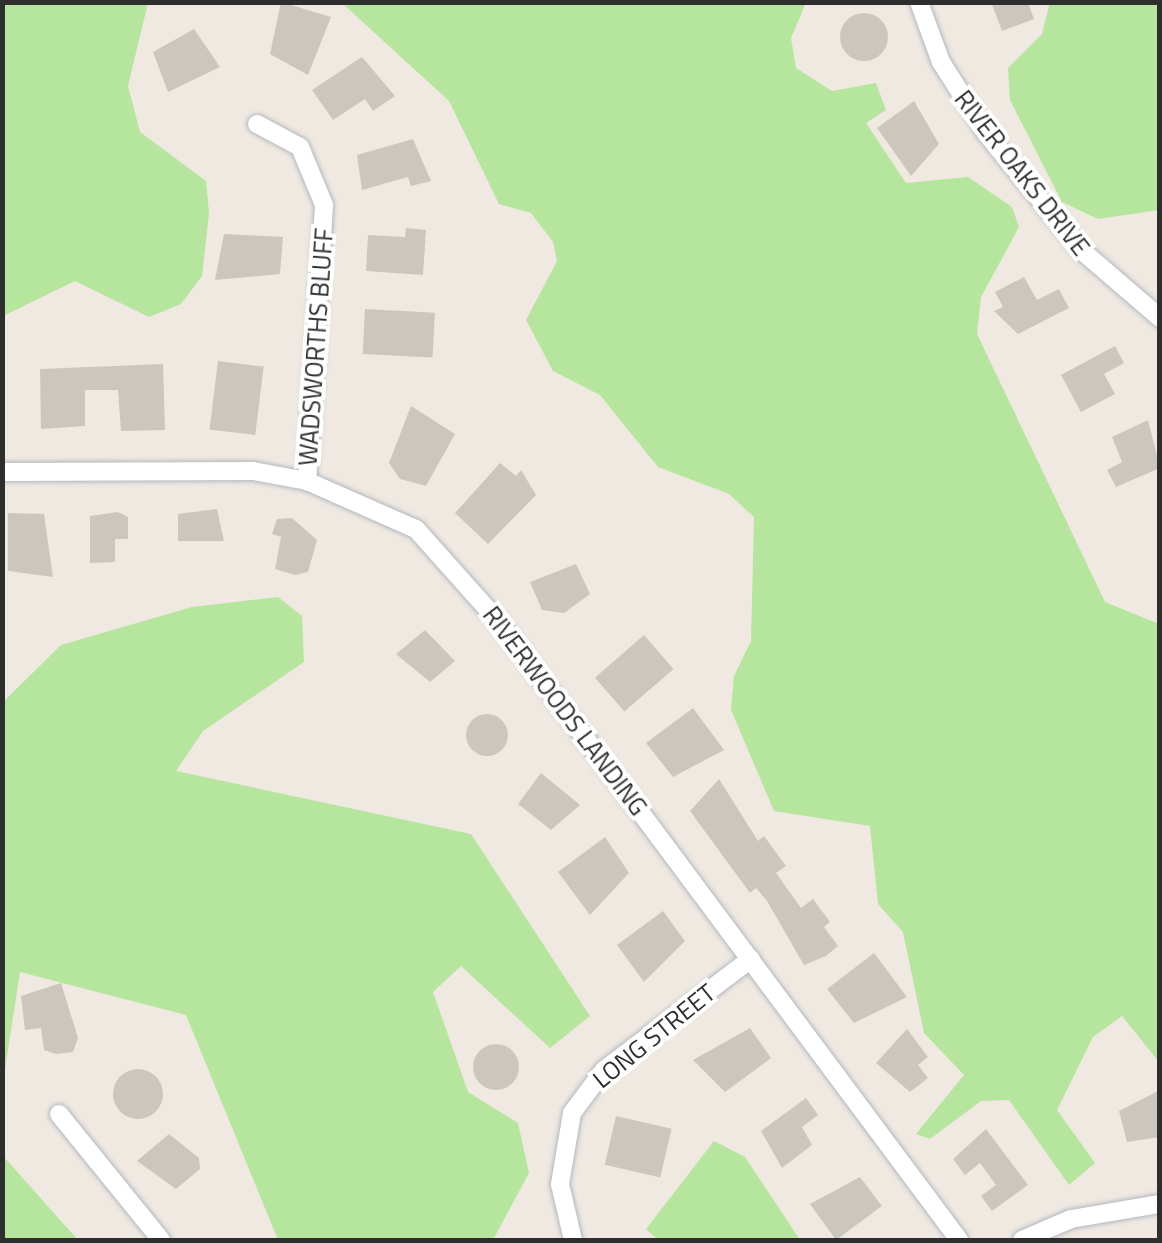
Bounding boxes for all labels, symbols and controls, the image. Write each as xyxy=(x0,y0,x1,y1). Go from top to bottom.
street label: RIVER OAKS DRIVE xyxy=(948,84,1096,262)
street label: WADSWORTHS BLUFF xyxy=(293,227,339,467)
street label: RIVERWOODS LANDING xyxy=(477,601,653,821)
street label: LONG STREET xyxy=(587,978,721,1094)

